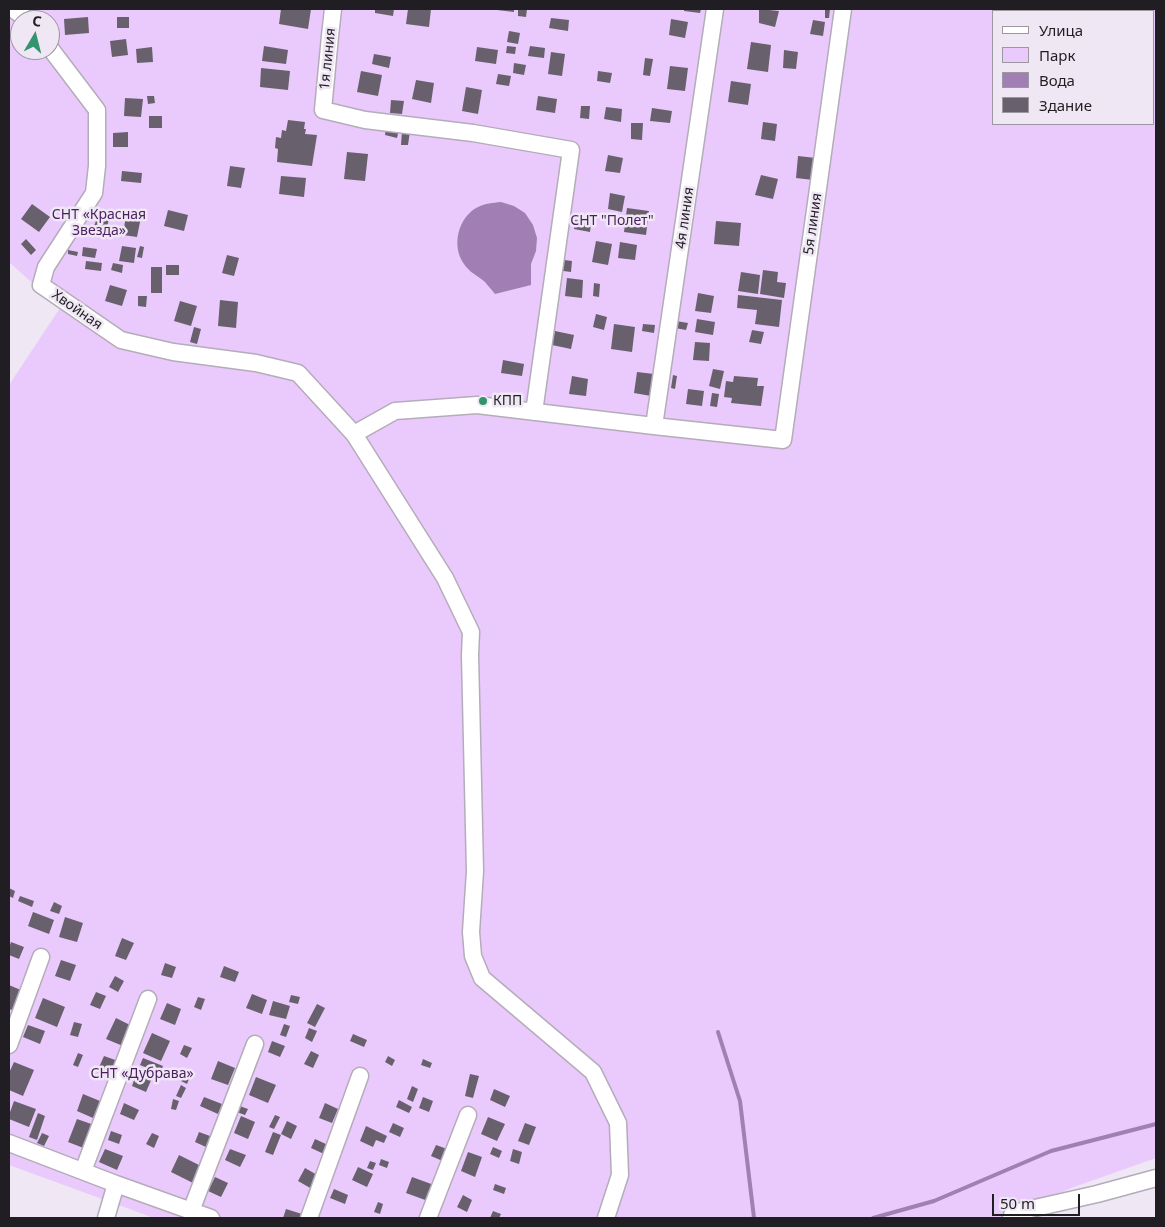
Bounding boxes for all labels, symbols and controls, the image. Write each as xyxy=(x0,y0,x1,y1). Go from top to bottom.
north arrow xyxy=(10,10,60,60)
legend xyxy=(992,10,1155,125)
text: С xyxy=(31,11,43,31)
text: Улица xyxy=(1039,20,1083,40)
street label: 1я линия xyxy=(316,27,340,91)
text: Парк xyxy=(1039,45,1075,65)
text: Вода xyxy=(1039,70,1075,90)
text: Здание xyxy=(1039,95,1092,115)
street label: 4я линия xyxy=(672,186,698,250)
street label: 5я линия xyxy=(800,192,826,256)
park label: СНТ «Красная Звезда» xyxy=(52,207,146,240)
park label: СНТ "Полет" xyxy=(570,213,654,229)
street label: Хвойная xyxy=(49,287,105,333)
place label: КПП xyxy=(493,393,522,409)
marker: КПП xyxy=(477,395,489,407)
park label: СНТ «Дубрава» xyxy=(90,1066,194,1082)
scale bar xyxy=(995,1184,1082,1216)
text: 50 m xyxy=(1000,1193,1035,1213)

